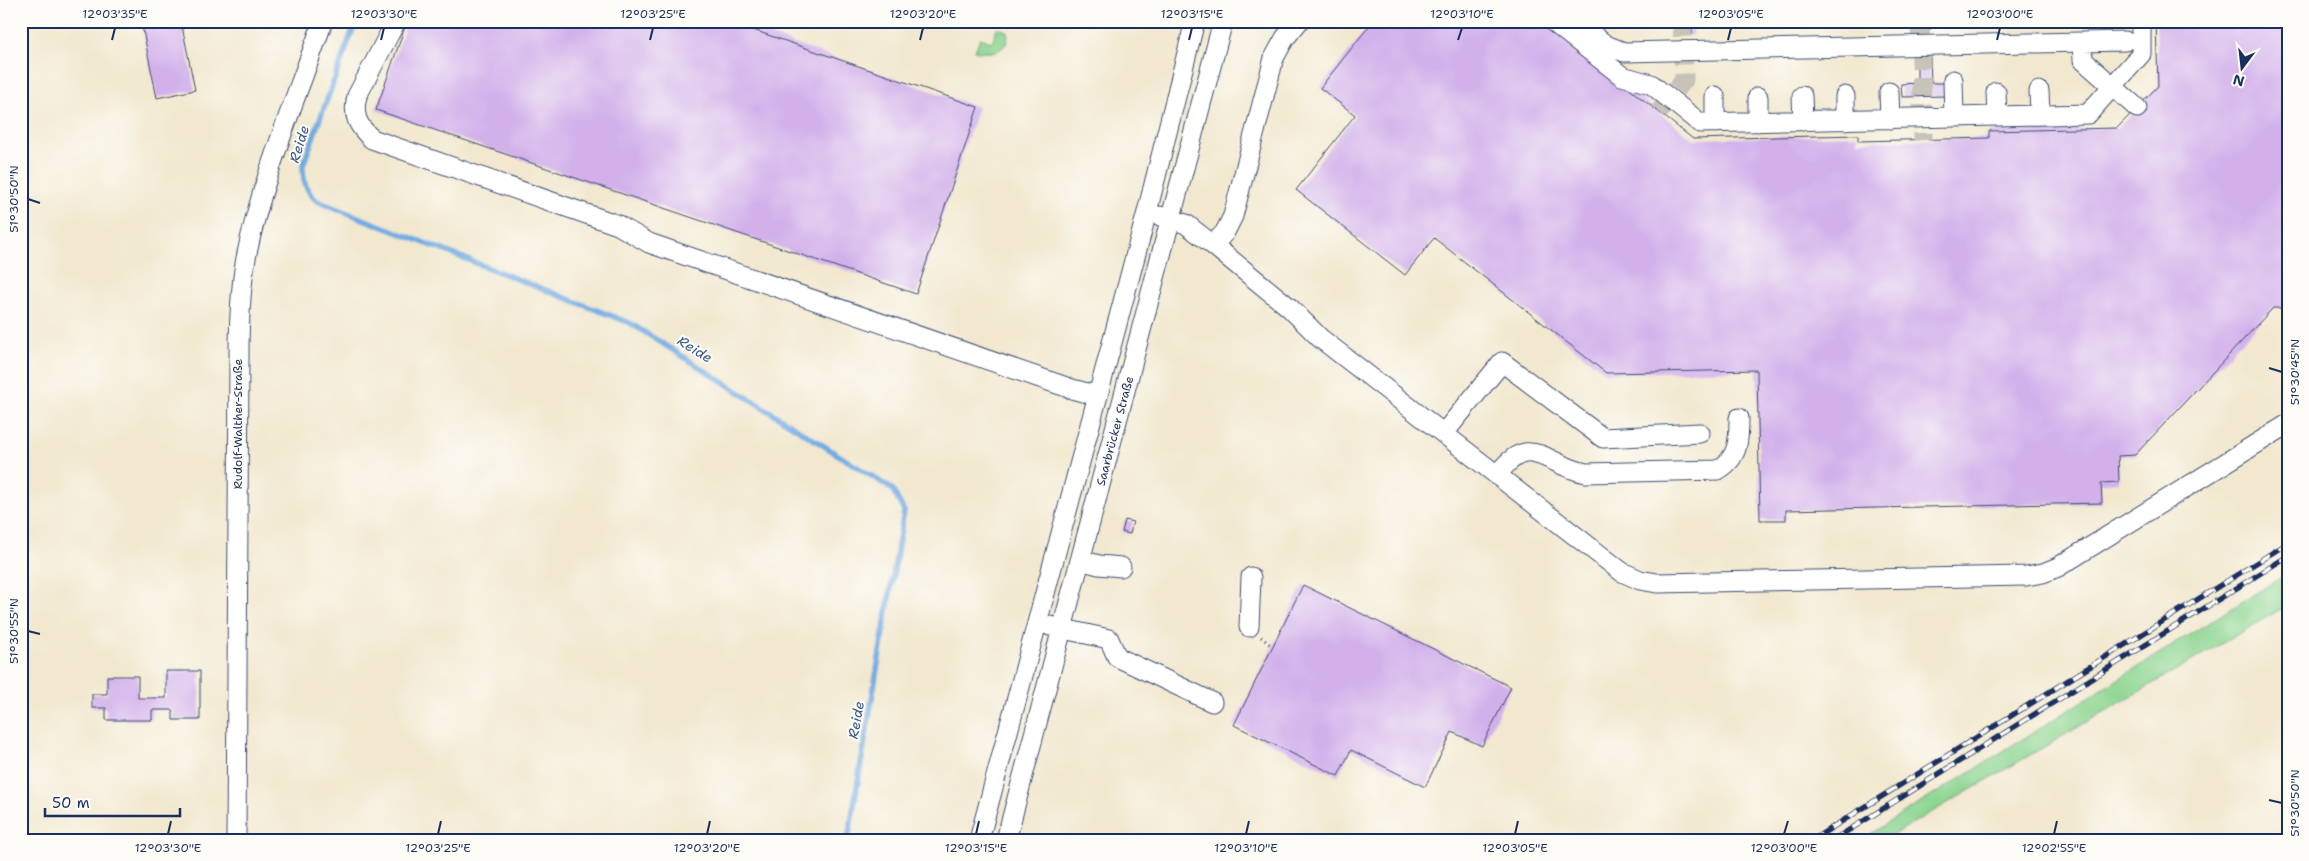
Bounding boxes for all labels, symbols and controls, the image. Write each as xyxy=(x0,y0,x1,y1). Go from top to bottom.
text: 12°03'35"E xyxy=(82,6,148,22)
text: 12°03'30"E xyxy=(351,6,417,22)
text: 12°03'25"E xyxy=(620,6,686,22)
text: 12°03'20"E xyxy=(890,6,956,22)
text: 12°03'15"E xyxy=(1161,6,1223,22)
text: 12°03'10"E xyxy=(1430,6,1494,22)
text: 12°03'05"E xyxy=(1698,6,1764,22)
text: 12°03'00"E xyxy=(1967,6,2033,22)
north arrow xyxy=(2216,42,2266,92)
text: N xyxy=(2231,70,2246,91)
water label: Reide xyxy=(285,123,313,165)
text: 51°30'50"N xyxy=(6,165,22,233)
water label: Reide xyxy=(674,331,716,367)
text: 51°30'45"N xyxy=(2287,339,2303,405)
street label: Rudolf-Walther-Straße xyxy=(230,359,246,489)
street label: Saarbrücker Straße xyxy=(1093,374,1137,488)
text: 51°30'55"N xyxy=(6,598,22,664)
water label: Reide xyxy=(844,700,868,740)
text: 51°30'50"N xyxy=(2287,769,2303,837)
scale bar xyxy=(45,786,180,818)
text: 50 m xyxy=(52,793,90,813)
text: 12°03'30"E xyxy=(135,840,201,856)
text: 12°03'25"E xyxy=(405,840,471,856)
text: 12°03'20"E xyxy=(674,840,740,856)
text: 12°03'15"E xyxy=(945,840,1007,856)
text: 12°03'10"E xyxy=(1214,840,1278,856)
text: 12°03'05"E xyxy=(1482,840,1548,856)
text: 12°03'00"E xyxy=(1751,840,1817,856)
text: 12°02'55"E xyxy=(2022,840,2086,856)

